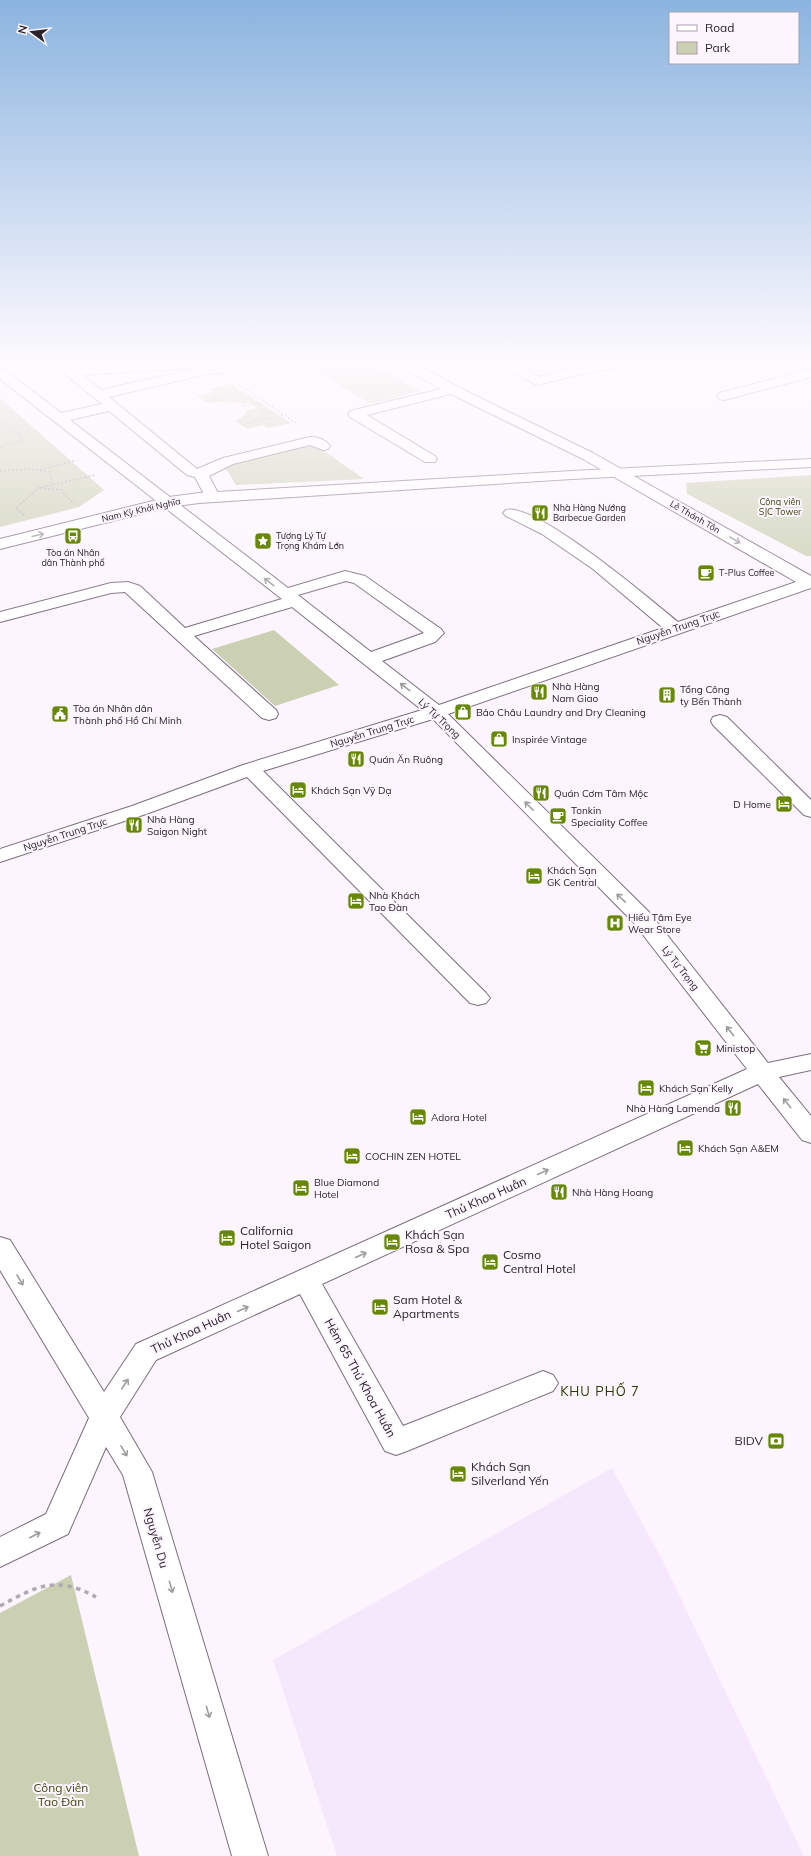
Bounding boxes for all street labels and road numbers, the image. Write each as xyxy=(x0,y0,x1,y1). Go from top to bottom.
street label: Nam Kỳ Khởi Nghĩa xyxy=(100,495,182,525)
street label: Lê Thánh Tôn xyxy=(668,498,722,535)
street label: Nguyễn Trung Trực xyxy=(635,607,722,648)
street label: Lý Tự Trọng xyxy=(416,696,464,741)
street label: Nguyễn Trung Trực xyxy=(329,712,416,750)
street label: Nguyễn Trung Trực xyxy=(22,815,109,854)
street label: Lý Tự Trọng xyxy=(659,943,702,993)
street label: Thủ Khoa Huân xyxy=(443,1173,528,1222)
street label: Thủ Khoa Huân xyxy=(148,1306,233,1357)
street label: Hẻm 65 Thủ Khoa Huân xyxy=(322,1316,399,1440)
street label: Nguyễn Du xyxy=(141,1506,172,1570)

